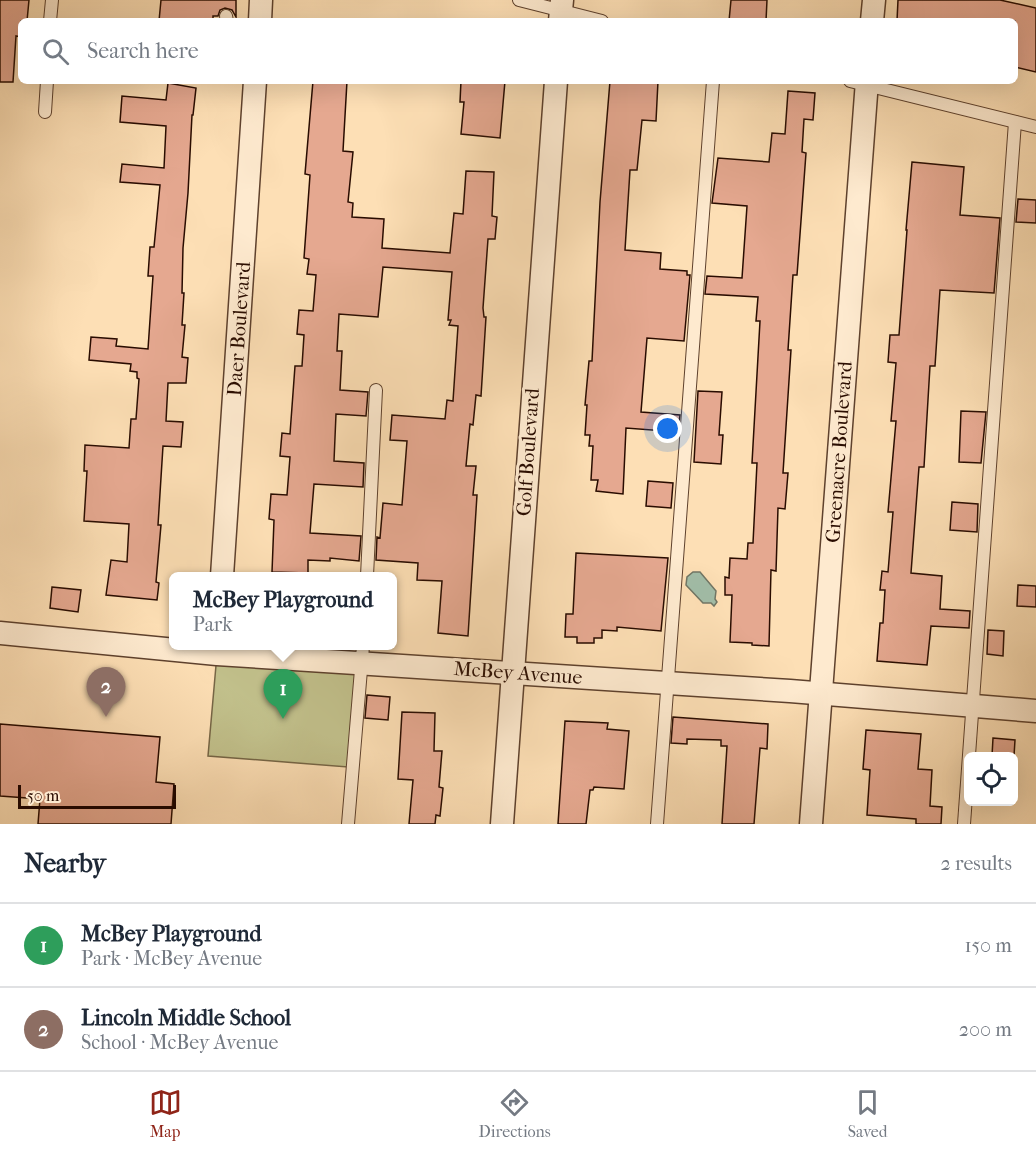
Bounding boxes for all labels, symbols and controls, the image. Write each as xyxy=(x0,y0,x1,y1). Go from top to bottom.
search box xyxy=(18,18,1018,84)
icon: search xyxy=(39,35,72,68)
text: Search here xyxy=(87,38,199,64)
street label: Daer Boulevard xyxy=(223,260,255,397)
street label: Greenacre Boulevard xyxy=(821,359,857,544)
street label: Golf Boulevard xyxy=(512,386,544,517)
your location xyxy=(653,414,682,443)
popup xyxy=(169,572,397,650)
text: McBey Playground xyxy=(193,587,373,613)
text: Park xyxy=(193,613,233,636)
street label: McBey Avenue xyxy=(453,657,583,689)
pin: 2 xyxy=(86,668,126,717)
pin: 1 xyxy=(264,670,302,719)
map controls xyxy=(964,752,1018,806)
button: locate xyxy=(964,752,1018,806)
scale bar xyxy=(18,782,176,810)
text: 50 m xyxy=(27,786,59,805)
text: Nearby xyxy=(24,848,106,879)
text: 2 results xyxy=(941,852,1012,875)
text: McBey Playground xyxy=(81,921,261,947)
text: 1 xyxy=(40,934,47,957)
text: 150 m xyxy=(964,934,1012,957)
text: Park · McBey Avenue xyxy=(81,947,262,970)
text: Lincoln Middle School xyxy=(81,1005,291,1031)
text: 2 xyxy=(38,1018,49,1041)
text: 200 m xyxy=(959,1018,1012,1041)
text: School · McBey Avenue xyxy=(81,1031,278,1054)
tab: Map xyxy=(149,1086,182,1141)
tab: Directions xyxy=(479,1086,551,1141)
tab: Saved xyxy=(848,1086,887,1141)

